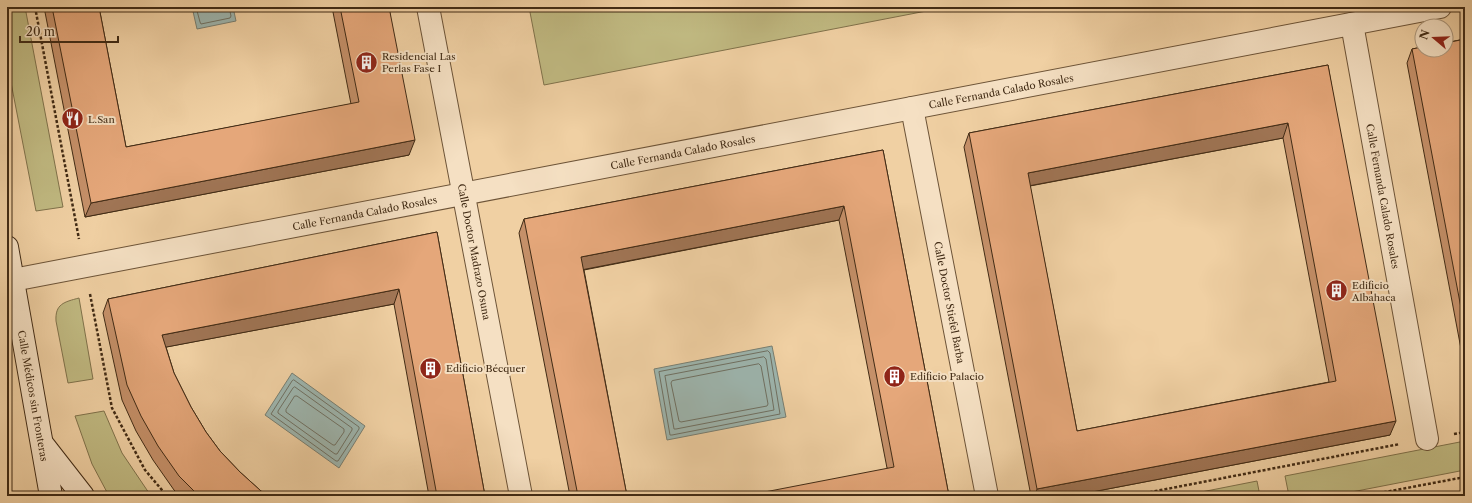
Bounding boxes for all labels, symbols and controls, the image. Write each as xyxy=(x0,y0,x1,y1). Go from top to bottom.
scale bar xyxy=(20,18,118,44)
north arrow xyxy=(1414,18,1454,58)
text: 20 m xyxy=(26,24,55,39)
text: N xyxy=(1416,28,1433,42)
building icon: Residencial Las Perlas Fase I xyxy=(354,49,380,75)
place label: Residencial Las Perlas Fase I xyxy=(382,50,456,75)
street label: Calle Fernanda Calado Rosales xyxy=(928,71,1075,112)
restaurant icon: L.San xyxy=(59,106,85,132)
place label: L.San xyxy=(88,113,115,126)
street label: Calle Fernanda Calado Rosales xyxy=(1363,123,1402,270)
street label: Calle Fernanda Calado Rosales xyxy=(610,132,756,173)
street label: Calle Doctor Madrazo Osuna xyxy=(455,183,493,322)
street label: Calle Fernanda Calado Rosales xyxy=(291,193,438,233)
street label: Calle Doctor Stiefel Barba xyxy=(931,240,967,365)
building icon: Edificio Albahaca xyxy=(1324,278,1350,304)
place label: Edificio Albahaca xyxy=(1351,279,1396,304)
street label: Calle Médicos sin Fronteras xyxy=(15,329,51,462)
building icon: Edificio Bécquer xyxy=(417,355,443,381)
place label: Edificio Bécquer xyxy=(446,362,526,375)
building icon: Edificio Palacio xyxy=(881,363,907,389)
place label: Edificio Palacio xyxy=(910,370,984,383)

